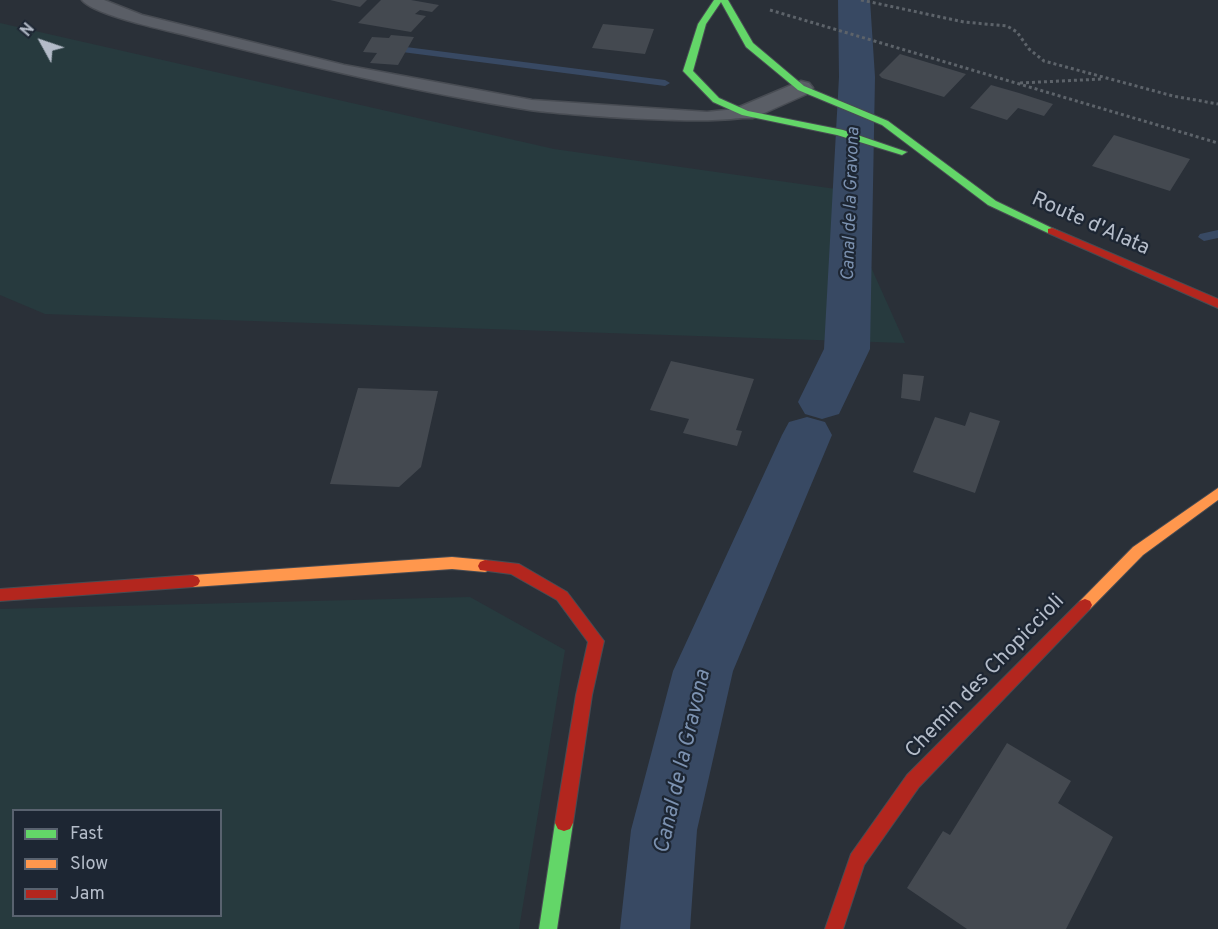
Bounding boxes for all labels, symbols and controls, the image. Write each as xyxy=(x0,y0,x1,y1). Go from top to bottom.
north arrow xyxy=(12,12,72,72)
text: N xyxy=(17,20,40,41)
water label: Canal de la Gravona xyxy=(839,127,865,281)
street label: Route d'Alata xyxy=(1027,188,1153,262)
street label: Chemin des Chopiccioli xyxy=(901,590,1071,764)
water label: Canal de la Gravona xyxy=(650,667,718,857)
legend xyxy=(12,809,222,917)
text: Fast xyxy=(70,823,103,846)
text: Slow xyxy=(70,853,108,876)
text: Jam xyxy=(70,883,105,906)

